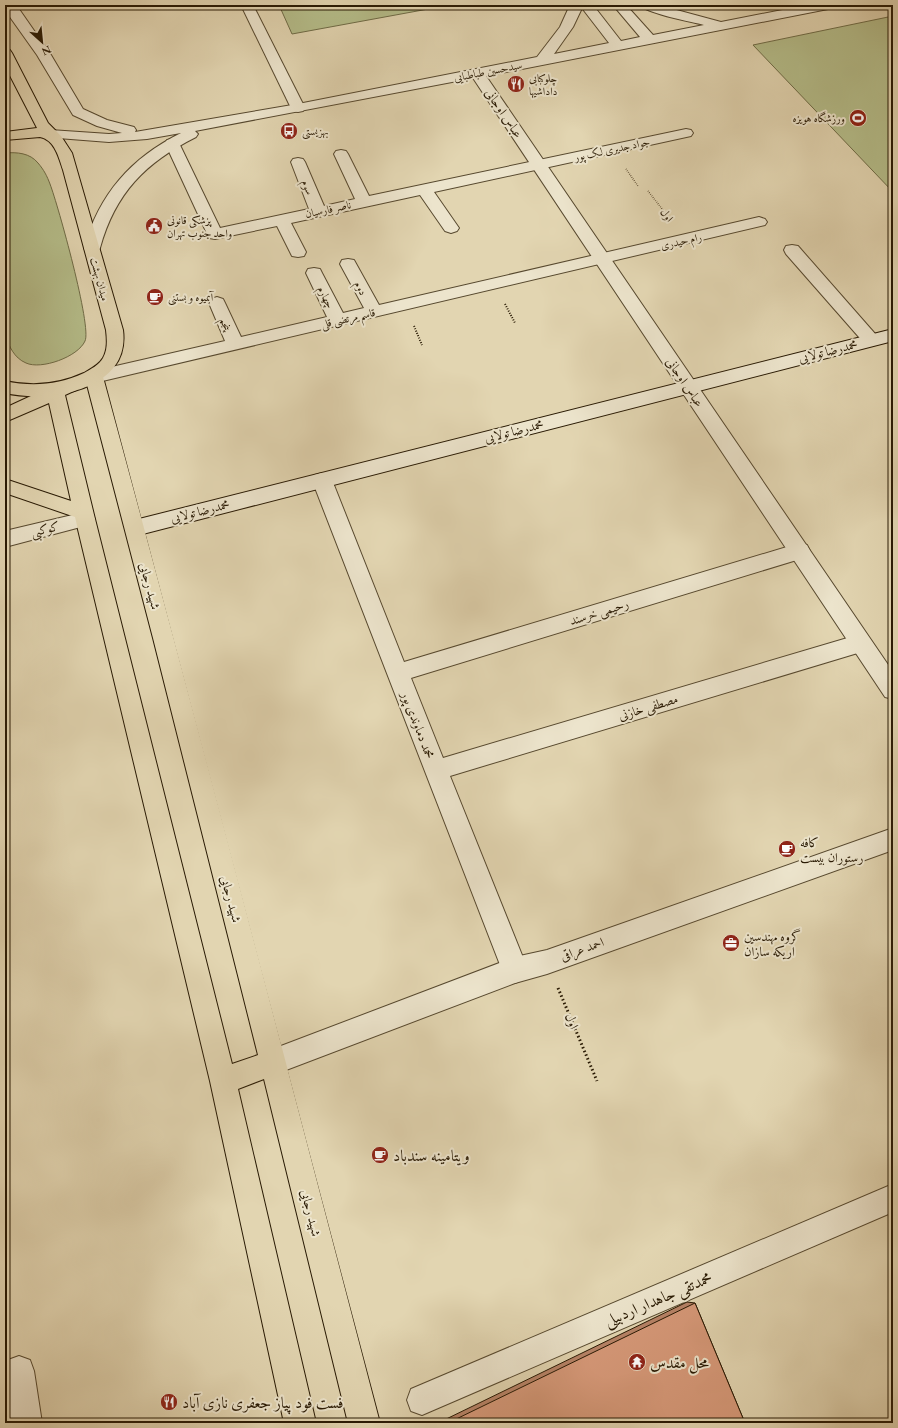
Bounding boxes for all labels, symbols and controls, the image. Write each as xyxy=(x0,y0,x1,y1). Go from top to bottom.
north arrow xyxy=(22,22,62,62)
text: N xyxy=(39,43,54,59)
street label: سیدحسین طباطبایی xyxy=(453,58,523,85)
place label: چلوکبابی داداشیها xyxy=(529,71,558,99)
restaurant icon: چلوکبابی داداشیها xyxy=(506,74,526,94)
street label: عباس اوجانی xyxy=(481,85,527,141)
sports icon: ورزشگاه هویزه xyxy=(848,108,868,128)
place label: ورزشگاه هویزه xyxy=(792,111,845,125)
bus stop icon: بهزیستی xyxy=(279,121,299,141)
place label: بهزیستی xyxy=(302,124,328,140)
street label: جواد جدیری لک پور xyxy=(572,134,651,165)
street label: سوم xyxy=(296,177,317,198)
street label: ناصر فارسیان xyxy=(304,197,352,222)
street label: اول xyxy=(657,205,677,225)
place label: پزشکی قانونی واحد جنوب تهران xyxy=(167,213,232,241)
public building icon: پزشکی قانونی واحد جنوب تهران xyxy=(144,216,164,236)
street label: رام حیدری xyxy=(659,229,704,255)
street label: میدان بهشت xyxy=(86,256,113,303)
street label: دوم xyxy=(349,278,371,299)
street label: چهارم xyxy=(312,283,338,312)
cafe icon: آبمیوه و بستنی xyxy=(145,287,165,307)
place label: آبمیوه و بستنی xyxy=(168,290,215,306)
street label: قاسم مرتضی قلی xyxy=(319,305,377,335)
street label: پنجم xyxy=(213,315,236,336)
street label: محمدرضا تولایی xyxy=(797,335,860,367)
street label: عباس اوجانی xyxy=(662,354,708,410)
street label: محمدرضا تولایی xyxy=(483,415,546,447)
street label: محمدرضا تولایی xyxy=(169,495,232,527)
street label: کوکبی xyxy=(29,517,62,543)
street label: شهید رجایی xyxy=(136,561,164,611)
street label: رحیمی خرسند xyxy=(567,595,631,630)
street label: محمد دماوندی پور xyxy=(396,687,439,762)
street label: مصطفی خازنی xyxy=(616,690,680,726)
place label: کافه رستوران بیست xyxy=(800,834,863,866)
cafe icon: کافه رستوران بیست xyxy=(777,839,797,859)
street label: شهید رجایی xyxy=(217,874,245,924)
place label: گروه مهندسین اریکه سازان xyxy=(744,928,801,960)
street label: احمد عراقی xyxy=(558,933,607,966)
office icon: گروه مهندسین اریکه سازان xyxy=(721,933,741,953)
street label: اول xyxy=(561,1010,583,1032)
cafe icon: ویتامینه سندباد xyxy=(370,1145,390,1165)
place label: ویتامینه سندباد xyxy=(393,1145,470,1166)
street label: شهید رجایی xyxy=(297,1188,325,1238)
street label: محمدتقی جاهدار اردبیلی xyxy=(601,1267,716,1332)
temple icon: محل مقدس xyxy=(627,1352,647,1372)
place label: محل مقدس xyxy=(650,1352,709,1374)
restaurant icon: فست فود پیاز جعفری نازی آباد xyxy=(159,1392,179,1412)
place label: فست فود پیاز جعفری نازی آباد xyxy=(182,1392,344,1415)

